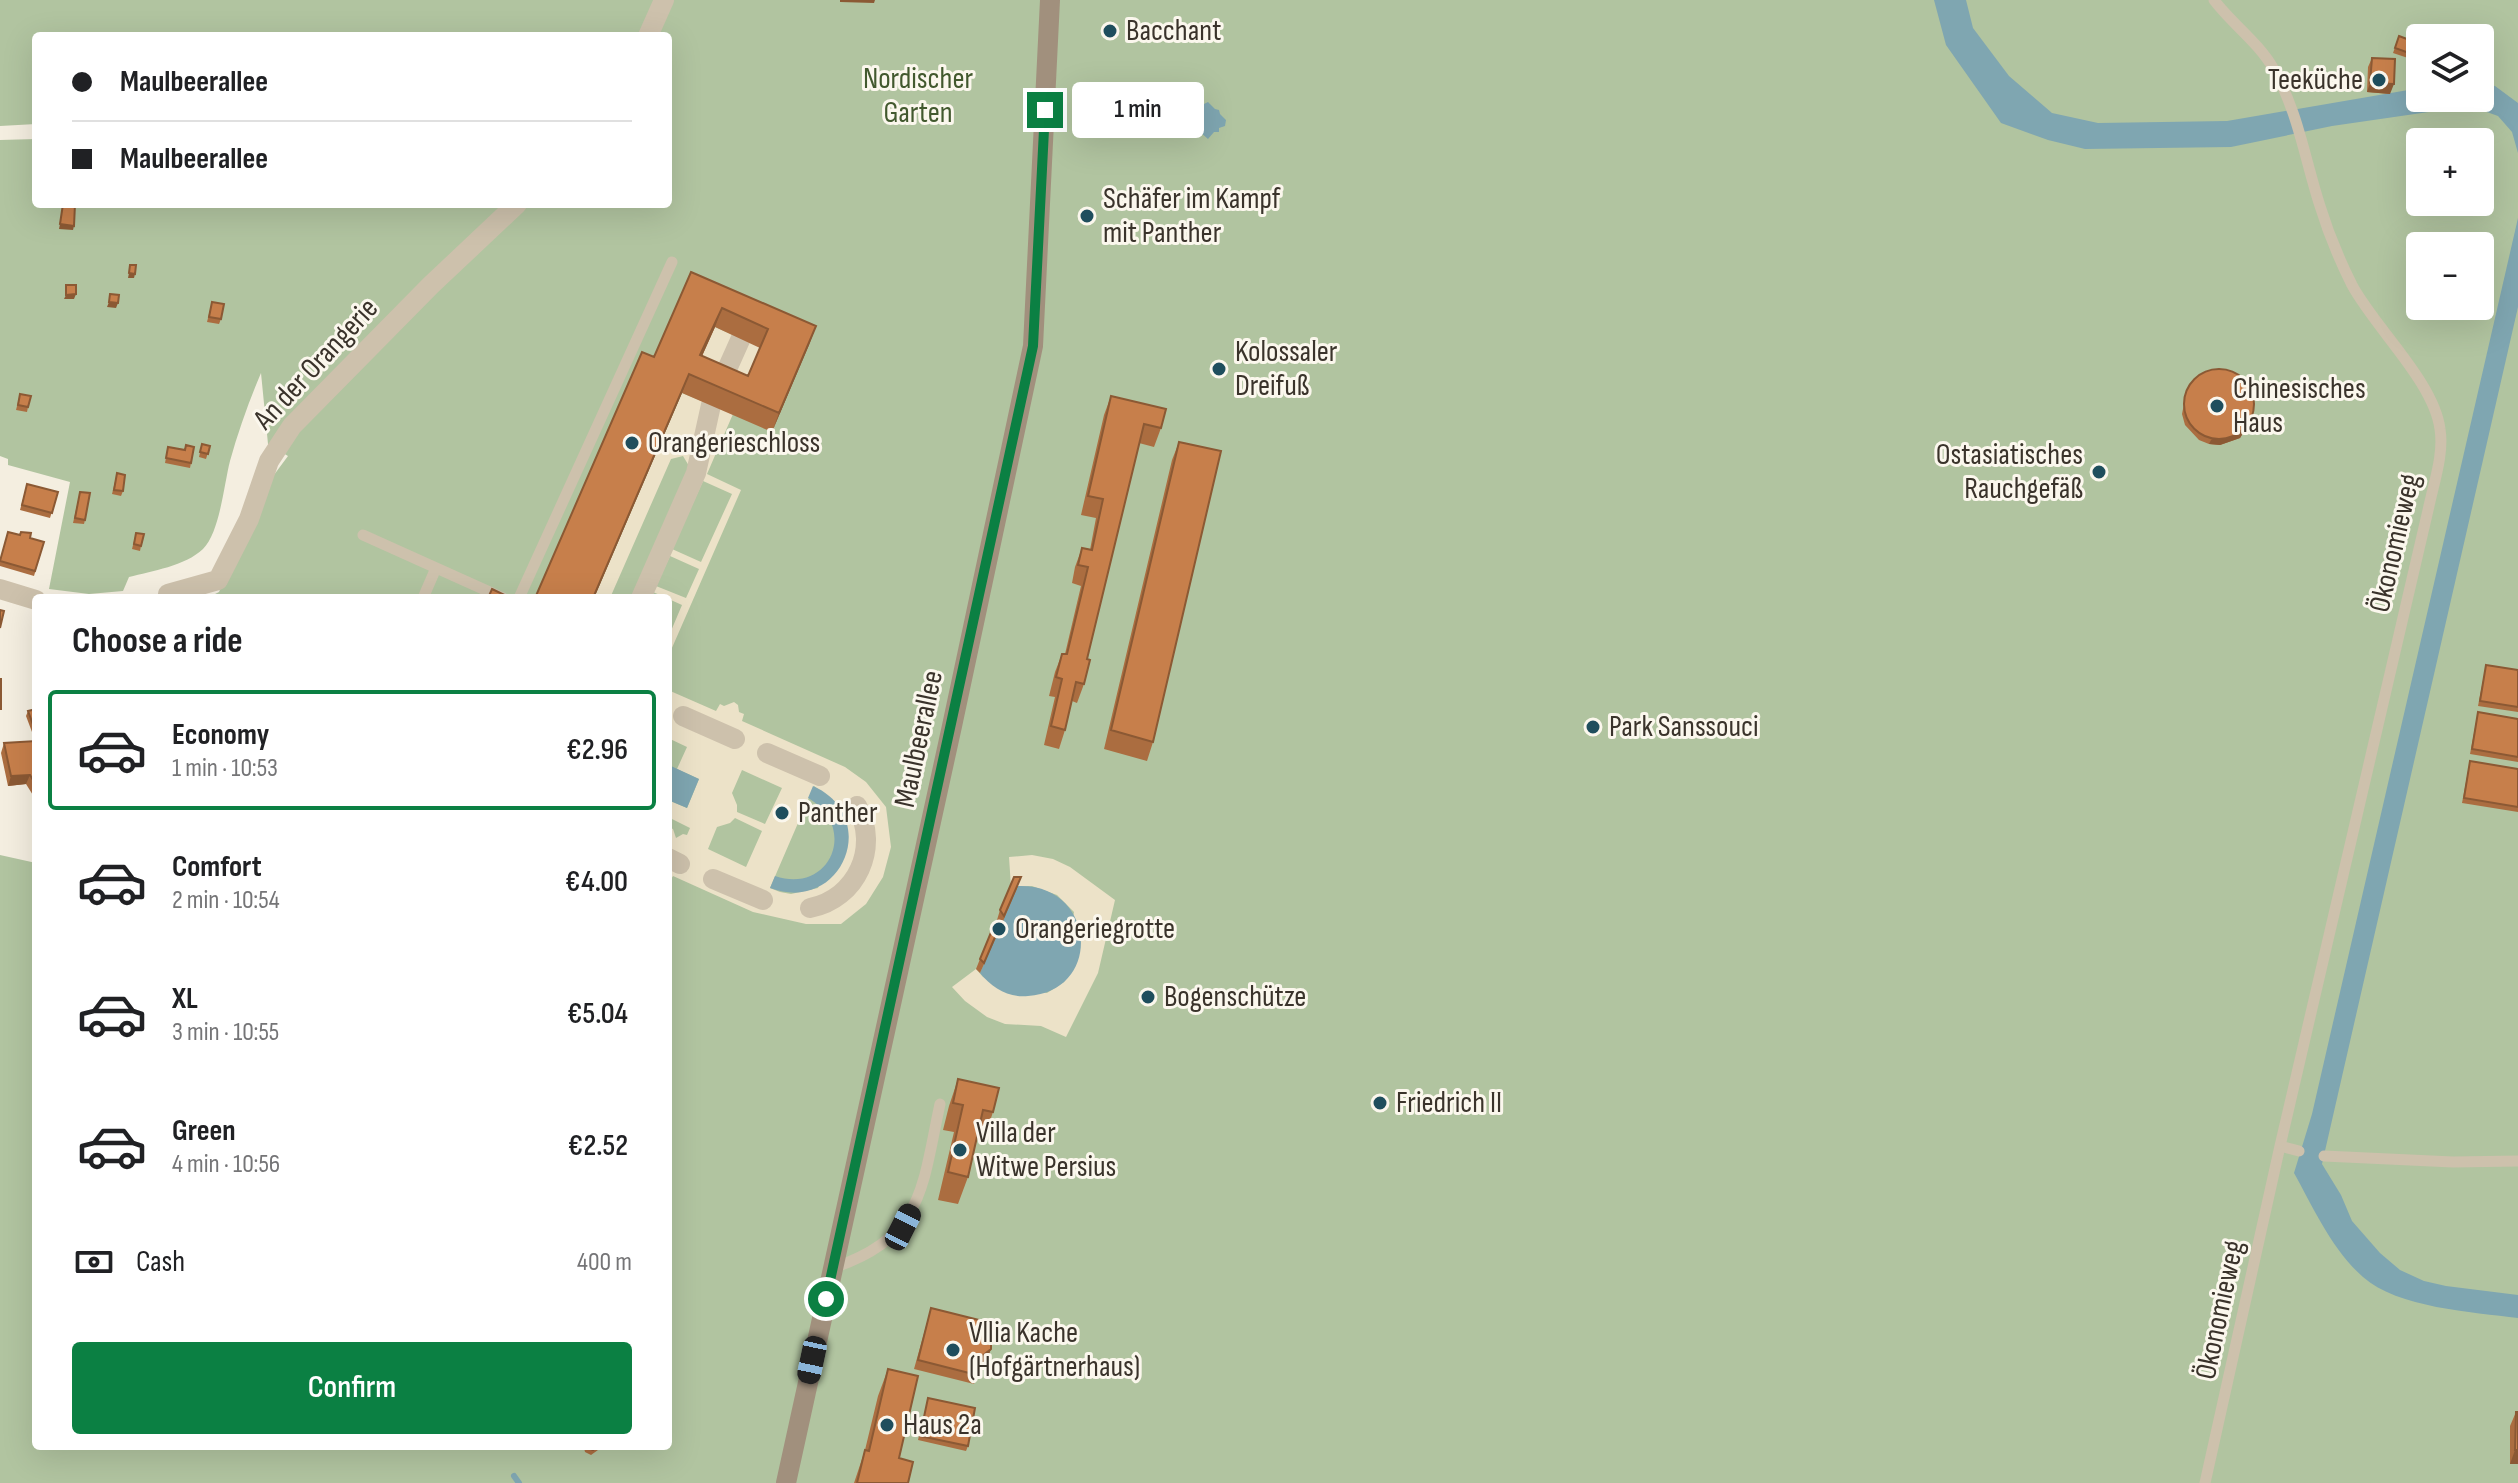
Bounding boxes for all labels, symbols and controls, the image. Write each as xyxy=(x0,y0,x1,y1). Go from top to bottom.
place label: Bacchant xyxy=(1126,13,1221,49)
marker: Bacchant xyxy=(1101,22,1119,40)
map controls xyxy=(2406,24,2494,320)
button: layers xyxy=(2406,24,2494,112)
park label: Nordischer Garten xyxy=(863,61,974,131)
place label: Teeküche xyxy=(2268,62,2363,98)
text: Maulbeerallee xyxy=(120,64,268,100)
marker: Teeküche xyxy=(2370,71,2388,89)
callout: 1 min xyxy=(1073,82,1205,138)
route end xyxy=(1027,92,1063,128)
text: 1 min xyxy=(1114,94,1162,125)
button: + xyxy=(2406,128,2494,216)
text: Maulbeerallee xyxy=(120,141,268,177)
place label: Schäfer im Kampf mit Panther xyxy=(1103,181,1281,251)
marker: Schäfer im Kampf mit Panther xyxy=(1078,207,1096,225)
button: − xyxy=(2406,232,2494,320)
street label: An der Orangerie xyxy=(245,291,386,438)
place label: Kolossaler Dreifuß xyxy=(1235,334,1338,404)
marker: Kolossaler Dreifuß xyxy=(1210,360,1228,378)
place label: Chinesisches Haus xyxy=(2233,371,2366,441)
marker: Chinesisches Haus xyxy=(2208,397,2226,415)
place label: Orangerieschloss xyxy=(648,425,820,461)
marker: Orangerieschloss xyxy=(623,434,641,452)
place label: Ostasiatisches Rauchgefäß xyxy=(1936,437,2083,507)
marker: Ostasiatisches Rauchgefäß xyxy=(2090,463,2108,481)
street label: Ökonomieweg xyxy=(2362,470,2428,616)
text: Choose a ride xyxy=(72,620,243,663)
street label: Maulbeerallee xyxy=(887,667,951,811)
place label: Park Sanssouci xyxy=(1609,709,1759,745)
icon: car xyxy=(76,714,148,786)
text: Economy xyxy=(172,717,269,753)
marker: Park Sanssouci xyxy=(1584,718,1602,736)
text: €2.96 xyxy=(566,732,628,768)
text: 1 min · 10:53 xyxy=(172,753,278,784)
place label: Panther xyxy=(798,795,878,831)
marker: Panther xyxy=(773,804,791,822)
icon: car xyxy=(76,846,148,918)
text: Comfort xyxy=(172,849,262,885)
text: €4.00 xyxy=(565,864,628,900)
text: 2 min · 10:54 xyxy=(172,885,280,916)
place label: Orangeriegrotte xyxy=(1015,911,1175,947)
marker: Orangeriegrotte xyxy=(990,920,1008,938)
icon: car xyxy=(76,978,148,1050)
place label: Bogenschütze xyxy=(1164,979,1306,1015)
text: XL xyxy=(172,981,198,1017)
marker: Bogenschütze xyxy=(1139,988,1157,1006)
text: €5.04 xyxy=(567,996,628,1032)
text: 3 min · 10:55 xyxy=(172,1017,279,1048)
place label: Friedrich II xyxy=(1396,1085,1502,1121)
marker: Friedrich II xyxy=(1371,1094,1389,1112)
icon: car xyxy=(76,1110,148,1182)
text: Green xyxy=(172,1113,236,1149)
place label: Villa der Witwe Persius xyxy=(976,1115,1116,1185)
text: €2.52 xyxy=(568,1128,628,1164)
marker: Villa der Witwe Persius xyxy=(951,1141,969,1159)
text: 4 min · 10:56 xyxy=(172,1149,280,1180)
car xyxy=(881,1200,925,1254)
street label: Ökonomieweg xyxy=(2188,1237,2252,1383)
icon: cash xyxy=(72,1240,116,1284)
text: Cash xyxy=(136,1244,185,1280)
text: 400 m xyxy=(577,1247,632,1278)
route start xyxy=(808,1281,844,1317)
place label: Vllia Kache (Hofgärtnerhaus) xyxy=(969,1315,1140,1385)
car xyxy=(795,1334,829,1386)
marker: Vllia Kache (Hofgärtnerhaus) xyxy=(944,1341,962,1359)
button: Confirm xyxy=(72,1342,632,1434)
place label: Haus 2a xyxy=(903,1407,982,1443)
marker: Haus 2a xyxy=(878,1416,896,1434)

